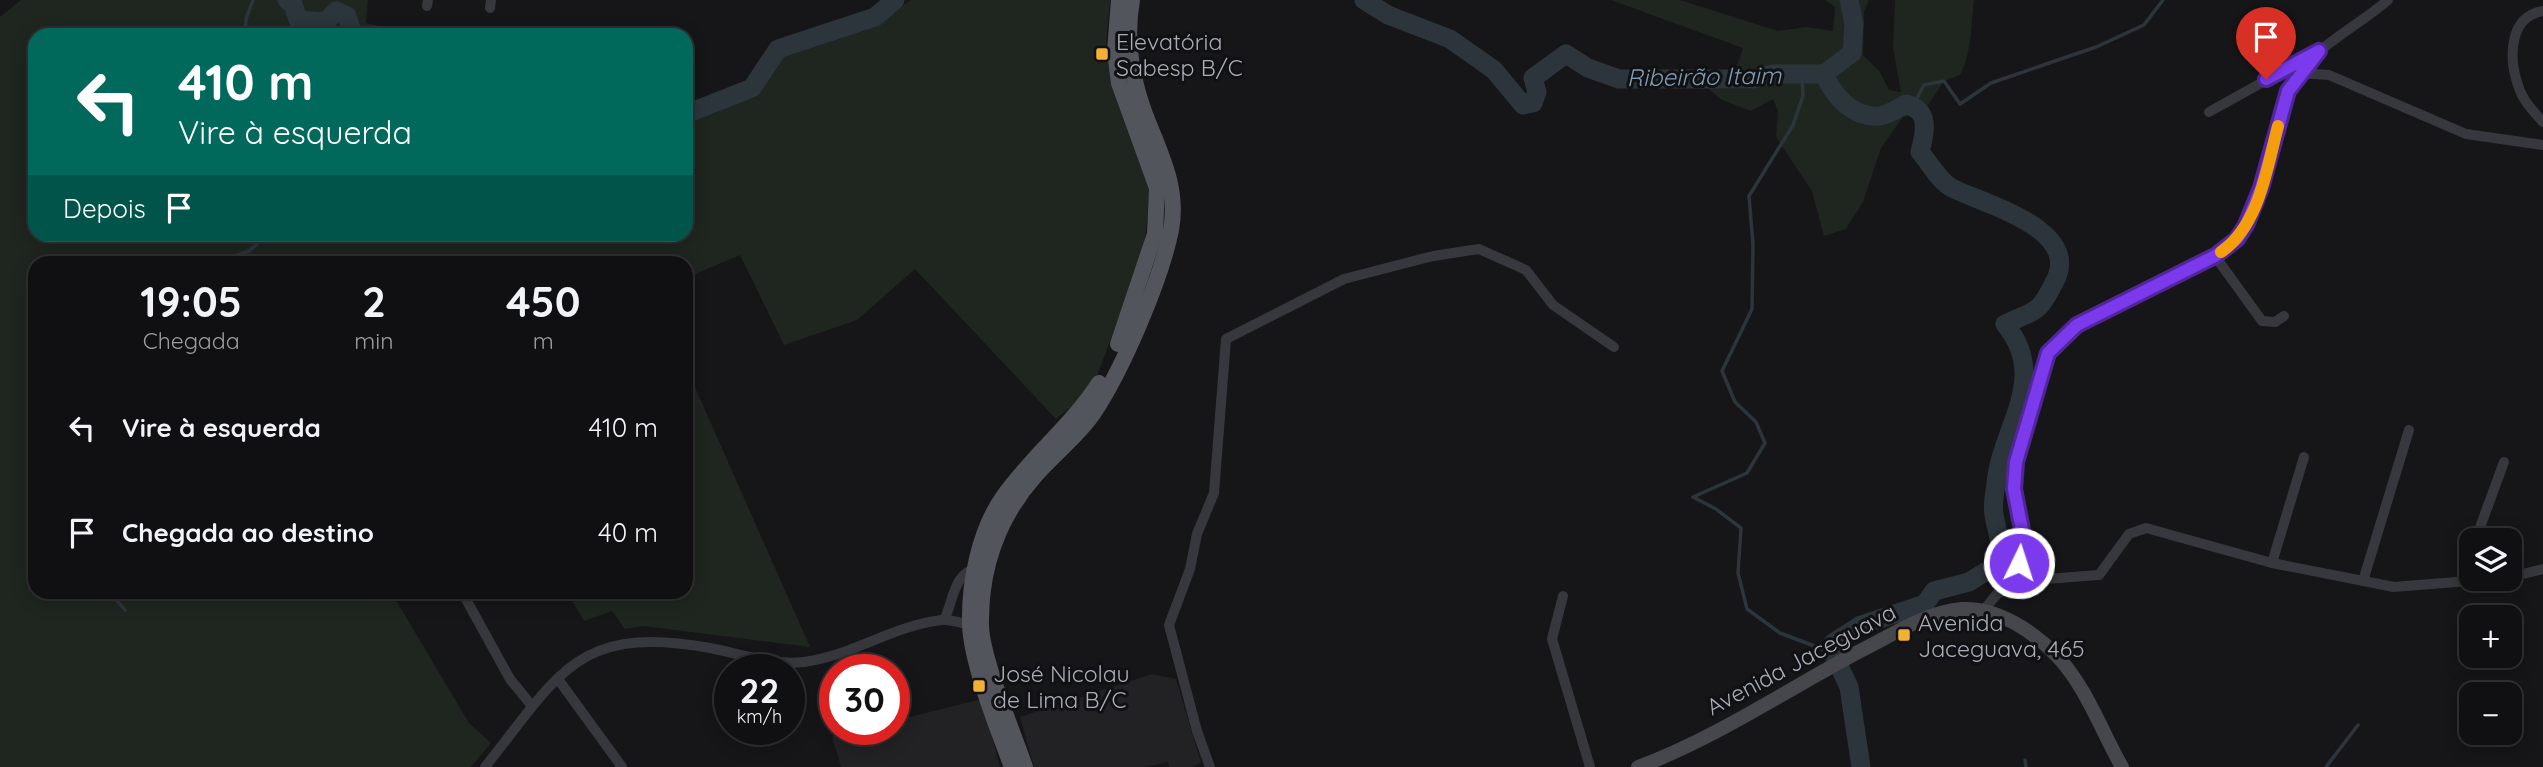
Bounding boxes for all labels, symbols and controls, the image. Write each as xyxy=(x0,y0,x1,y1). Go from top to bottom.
pin xyxy=(2236,7,2296,79)
icon: arrive xyxy=(2247,18,2285,56)
place label: Elevatória Sabesp B/C xyxy=(1116,27,1243,82)
marker: Elevatória Sabesp B/C xyxy=(1094,46,1110,62)
text: 410 m xyxy=(178,51,313,112)
icon: left xyxy=(63,56,154,147)
water label: Ribeirão Itaim xyxy=(1626,60,1783,92)
text: Vire à esquerda xyxy=(178,112,412,152)
icon: arrive xyxy=(160,189,198,227)
text: Depois xyxy=(63,192,146,225)
text: 19:05 xyxy=(140,275,242,328)
text: 2 xyxy=(362,275,386,328)
text: 450 xyxy=(506,275,581,328)
text: Chegada xyxy=(143,326,240,355)
text: min xyxy=(354,326,394,355)
text: m xyxy=(533,326,554,355)
icon: left xyxy=(63,409,101,447)
text: Vire à esquerda xyxy=(122,411,321,444)
text: 410 m xyxy=(589,411,658,444)
icon: arrive xyxy=(63,514,101,552)
text: Chegada ao destino xyxy=(122,516,374,549)
text: 40 m xyxy=(598,516,658,549)
position arrow xyxy=(1982,526,2056,600)
map controls xyxy=(2459,528,2522,745)
button: layers xyxy=(2459,528,2522,591)
street label: Avenida Jaceguava xyxy=(1701,597,1901,721)
button: + xyxy=(2459,605,2522,668)
place label: Avenida Jaceguava, 465 xyxy=(1918,608,2085,663)
marker: Avenida Jaceguava, 465 xyxy=(1896,627,1912,643)
speed limit sign: 30 xyxy=(819,654,910,745)
place label: José Nicolau de Lima B/C xyxy=(993,659,1130,714)
text: 22 xyxy=(740,668,779,712)
marker: José Nicolau de Lima B/C xyxy=(971,678,987,694)
button: − xyxy=(2459,682,2522,745)
text: km/h xyxy=(737,705,782,728)

